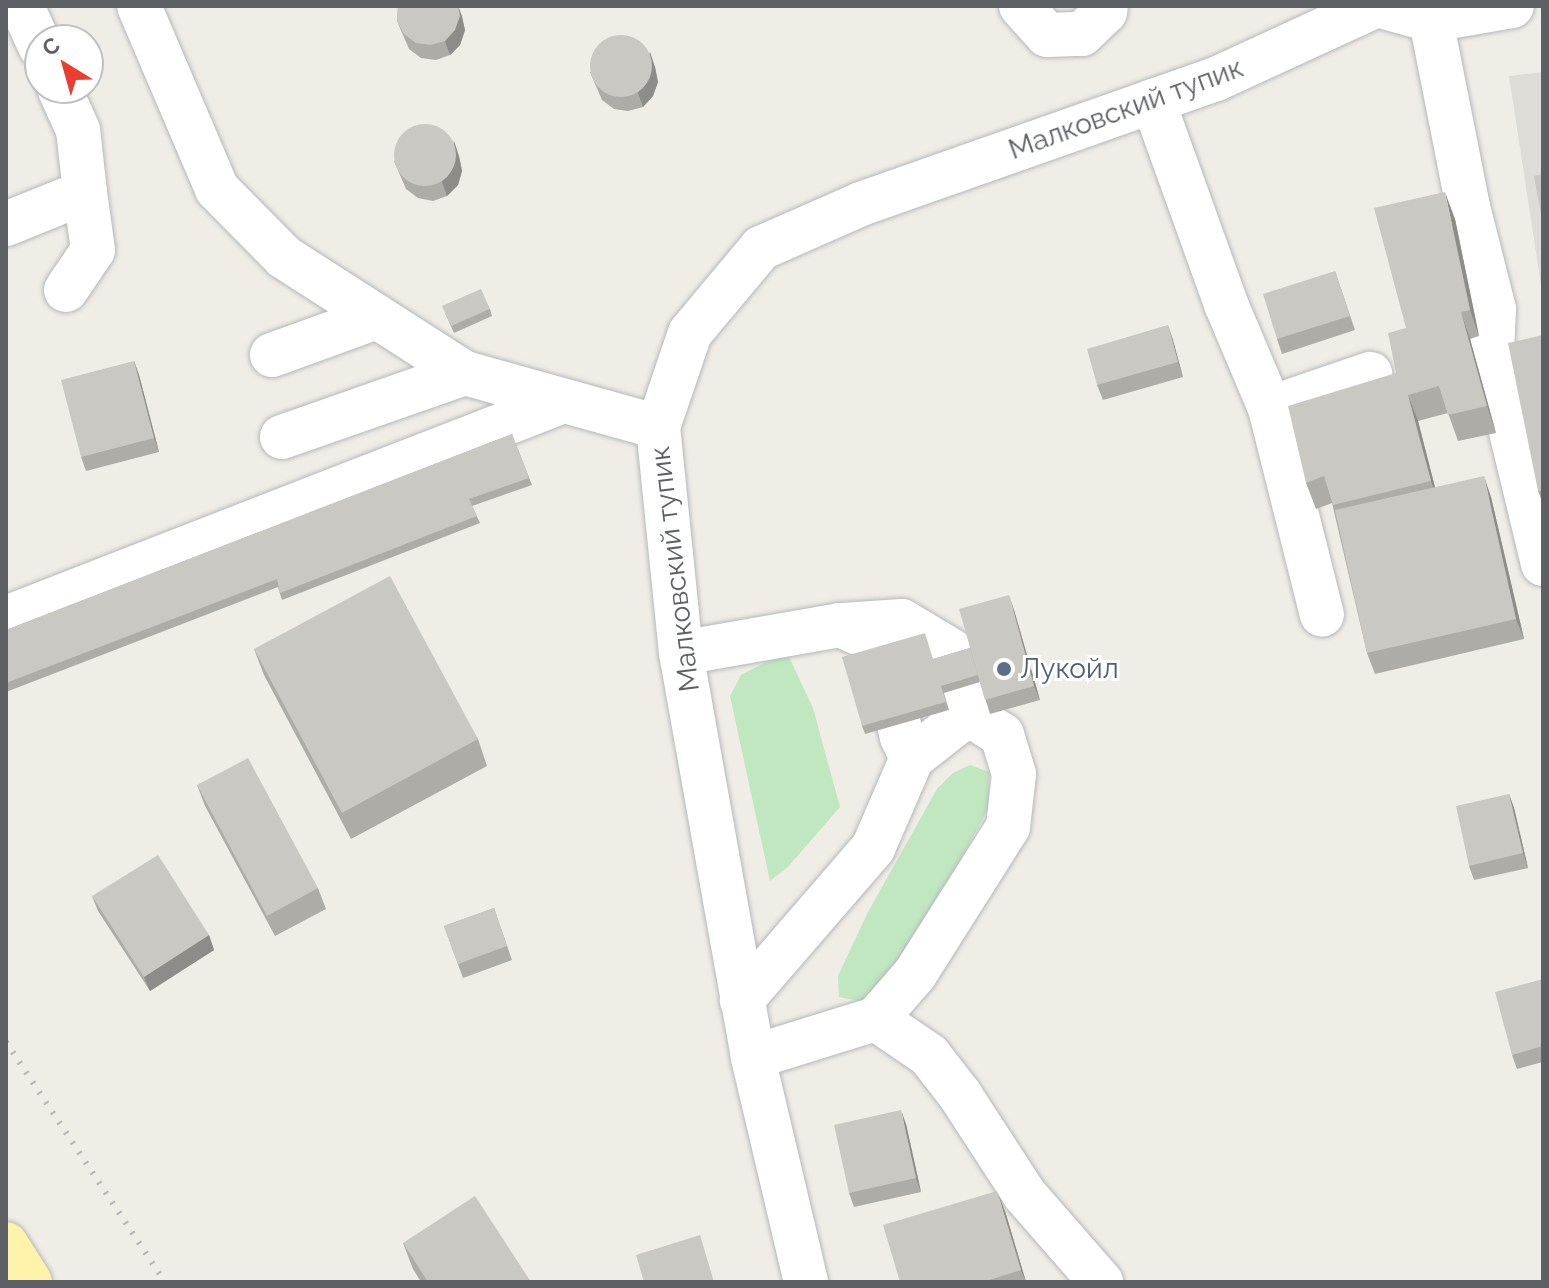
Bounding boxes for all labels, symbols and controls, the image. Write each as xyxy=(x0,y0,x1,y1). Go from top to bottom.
north arrow xyxy=(24,24,104,104)
text: С xyxy=(37,32,65,61)
street label: Малковский тупик xyxy=(1004,51,1248,167)
street label: Малковский тупик xyxy=(643,444,707,694)
place label: Лукойл xyxy=(1020,652,1119,686)
marker: Лукойл xyxy=(995,660,1013,678)

